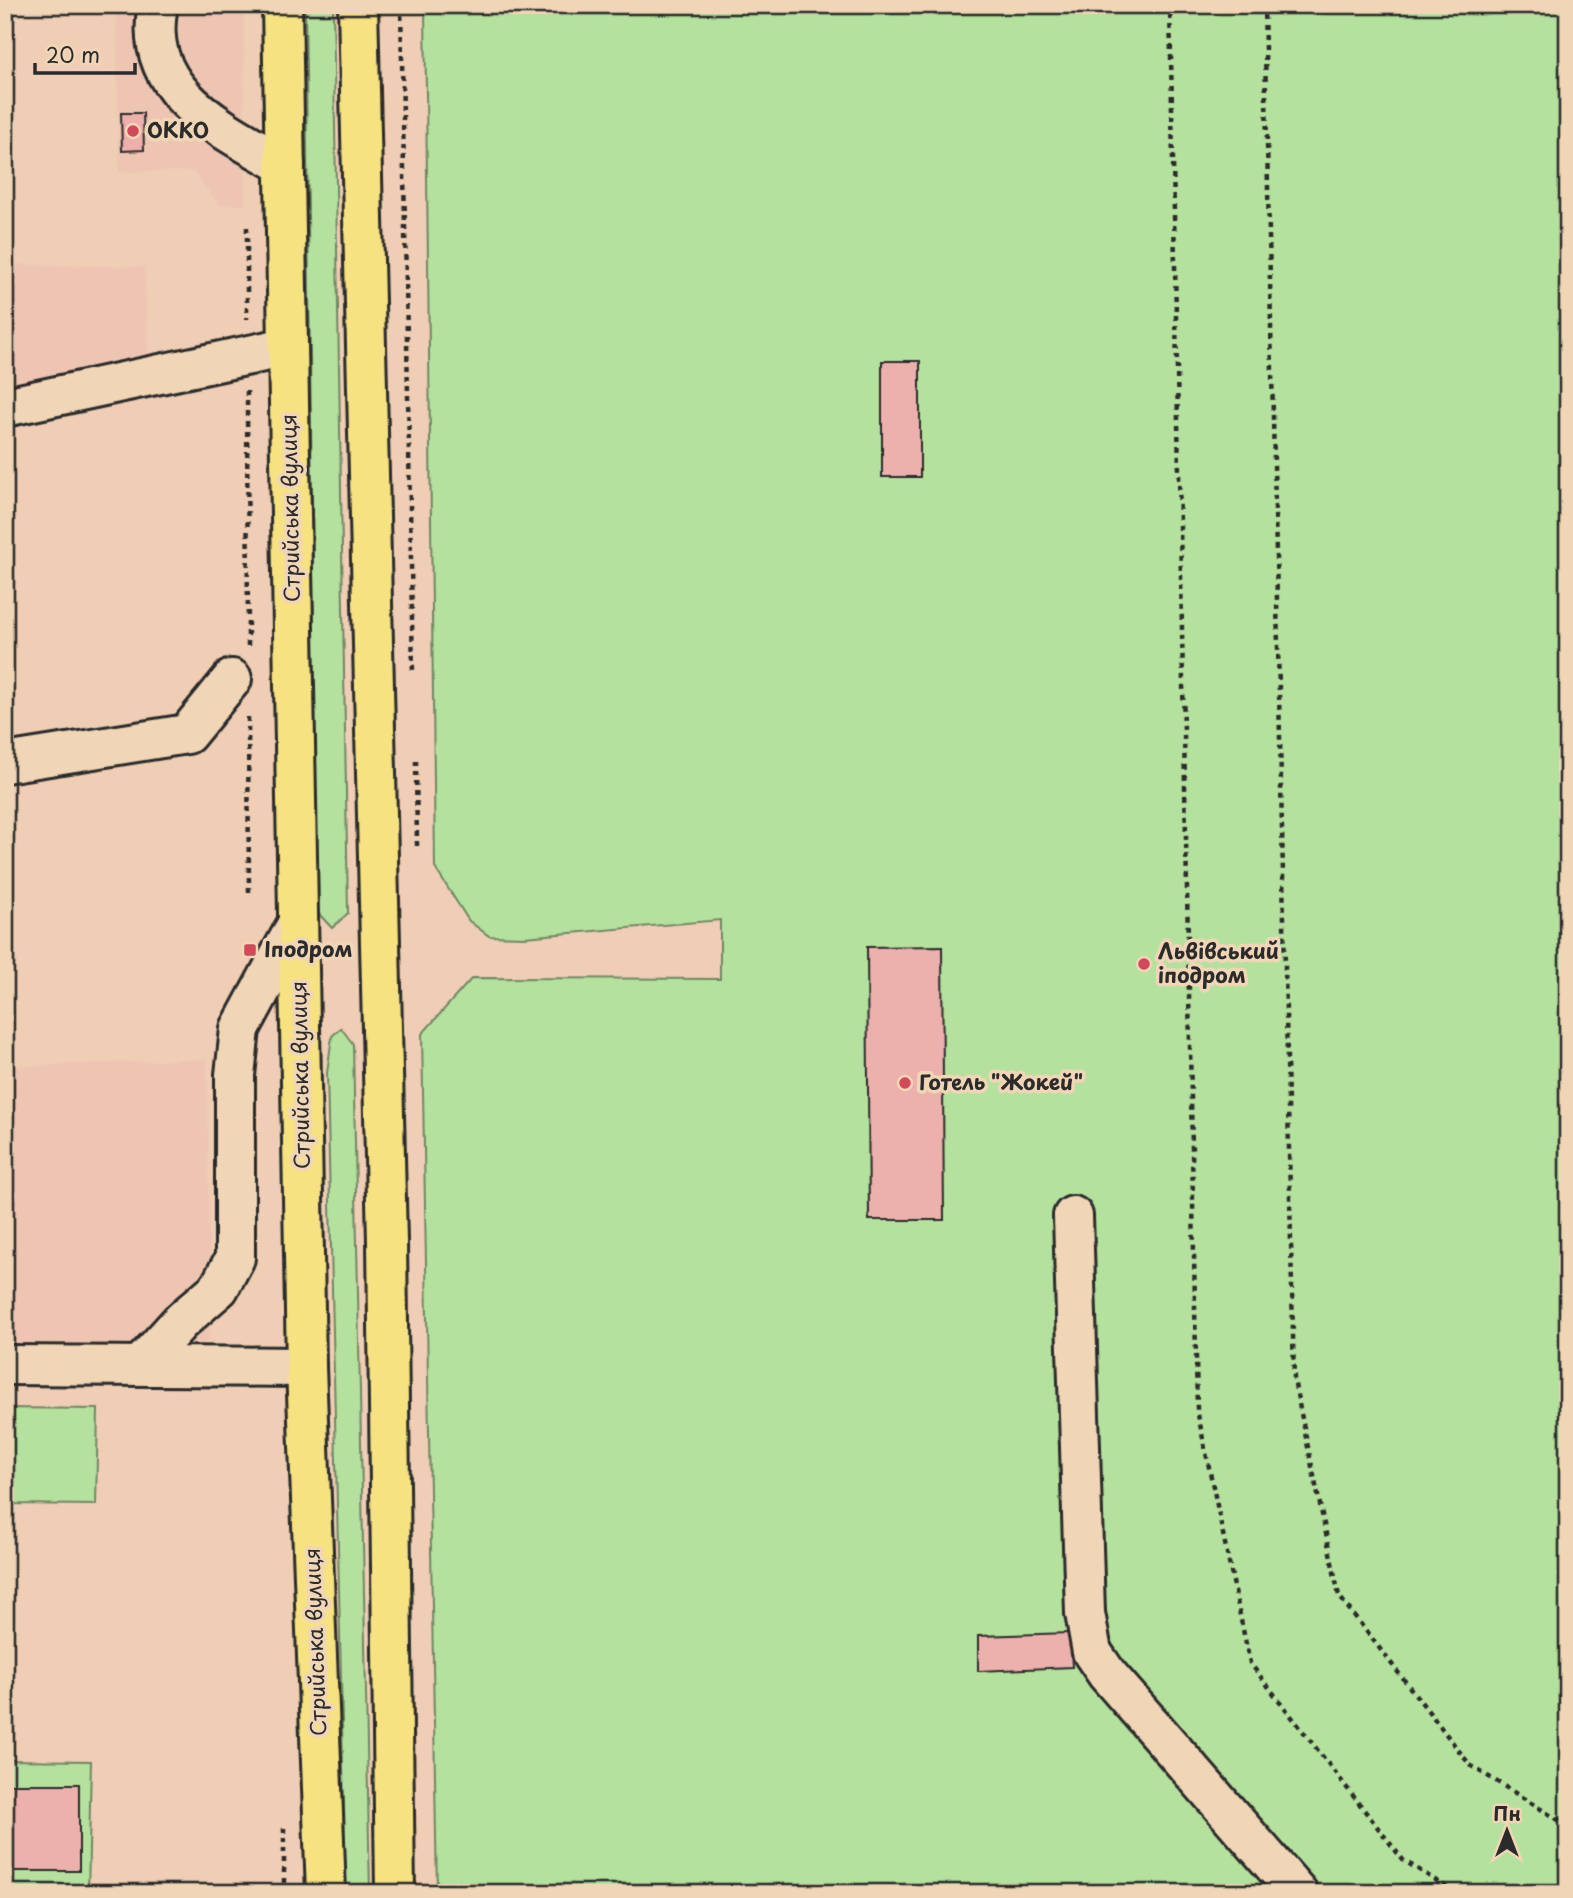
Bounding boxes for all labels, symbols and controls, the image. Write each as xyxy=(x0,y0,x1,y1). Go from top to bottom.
scale bar xyxy=(35,32,135,76)
text: 20 m xyxy=(46,38,100,70)
place label: ОККО xyxy=(147,113,209,145)
marker: ОККО xyxy=(125,123,141,139)
street label: Стрийська вулиця xyxy=(271,414,307,602)
place label: Іподром xyxy=(264,932,353,964)
place label: Львівський іподром xyxy=(1158,934,1279,990)
marker: Іподром xyxy=(242,942,258,958)
marker: Львівський іподром xyxy=(1136,956,1152,972)
street label: Стрийська вулиця xyxy=(281,981,317,1169)
place label: Готель "Жокей" xyxy=(919,1065,1083,1097)
marker: Готель "Жокей" xyxy=(897,1075,913,1091)
street label: Стрийська вулиця xyxy=(295,1547,333,1737)
north arrow xyxy=(1472,1797,1542,1867)
text: Пн xyxy=(1493,1799,1521,1827)

